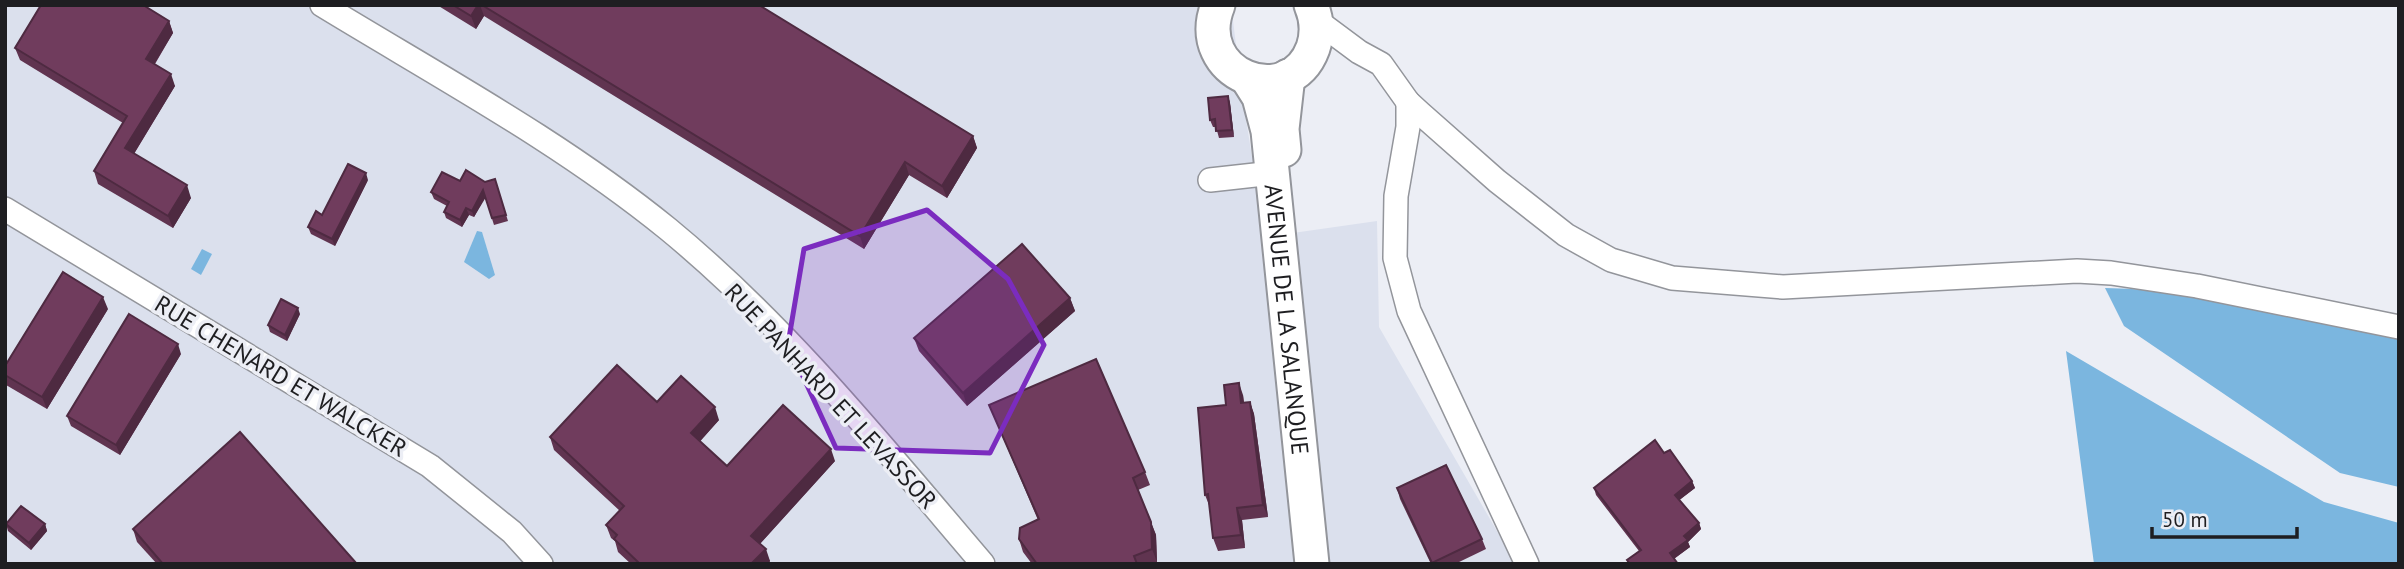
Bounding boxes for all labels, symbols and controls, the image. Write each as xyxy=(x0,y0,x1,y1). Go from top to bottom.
street label: AVENUE DE LA SALANQUE xyxy=(1258,182,1316,456)
street label: RUE PANHARD ET LEVASSOR xyxy=(718,277,944,515)
street label: RUE CHENARD ET WALCKER xyxy=(149,288,413,464)
scale bar xyxy=(2152,496,2297,540)
text: 50 m xyxy=(2162,506,2208,533)

